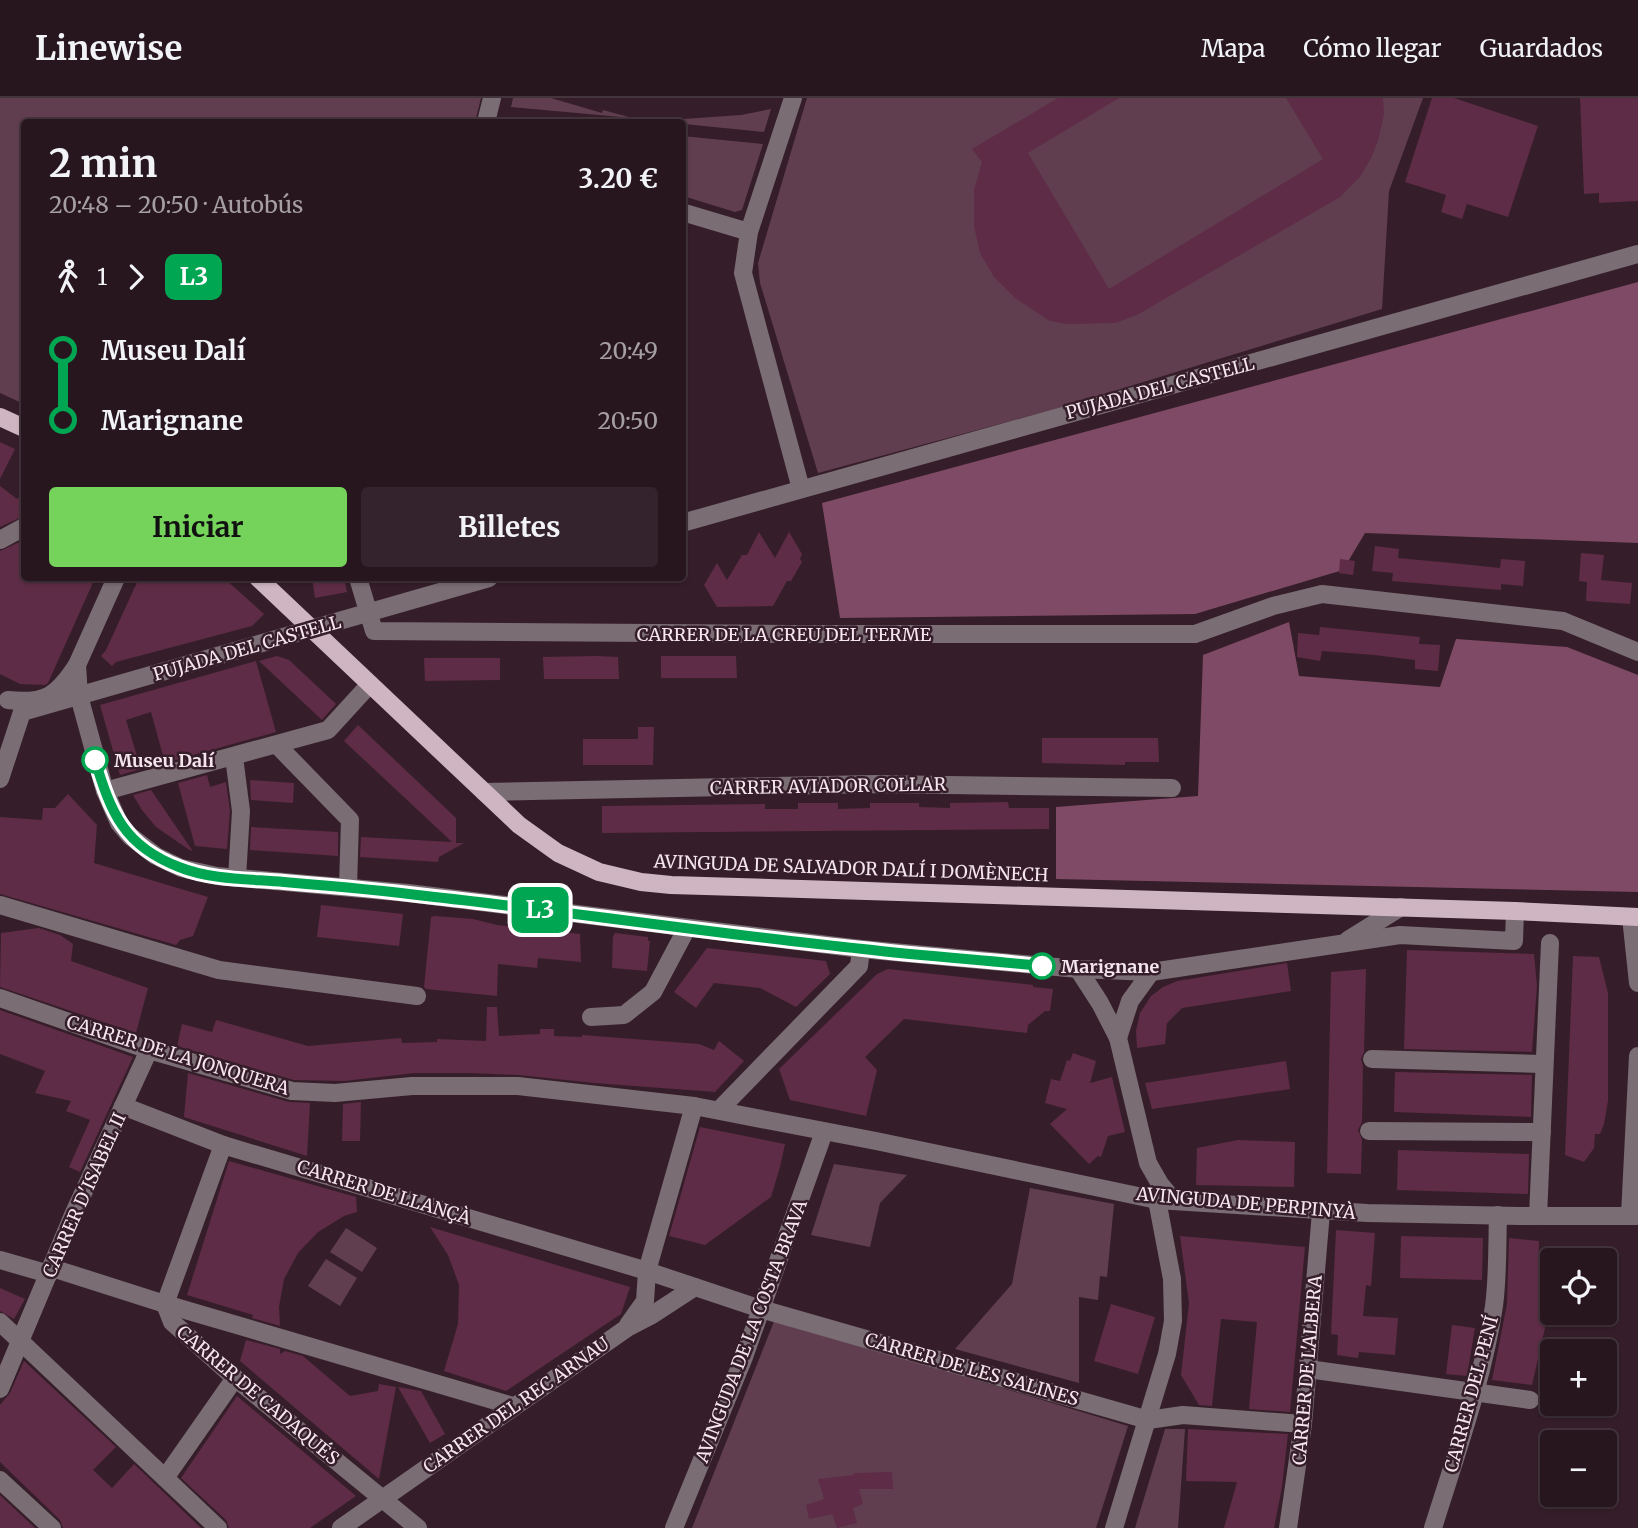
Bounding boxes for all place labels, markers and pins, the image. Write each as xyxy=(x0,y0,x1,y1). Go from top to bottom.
marker: Museu Dalí xyxy=(82,747,108,773)
place label: Museu Dalí xyxy=(114,749,215,772)
marker: Marignane xyxy=(1029,953,1055,979)
place label: Marignane xyxy=(1061,955,1160,978)

